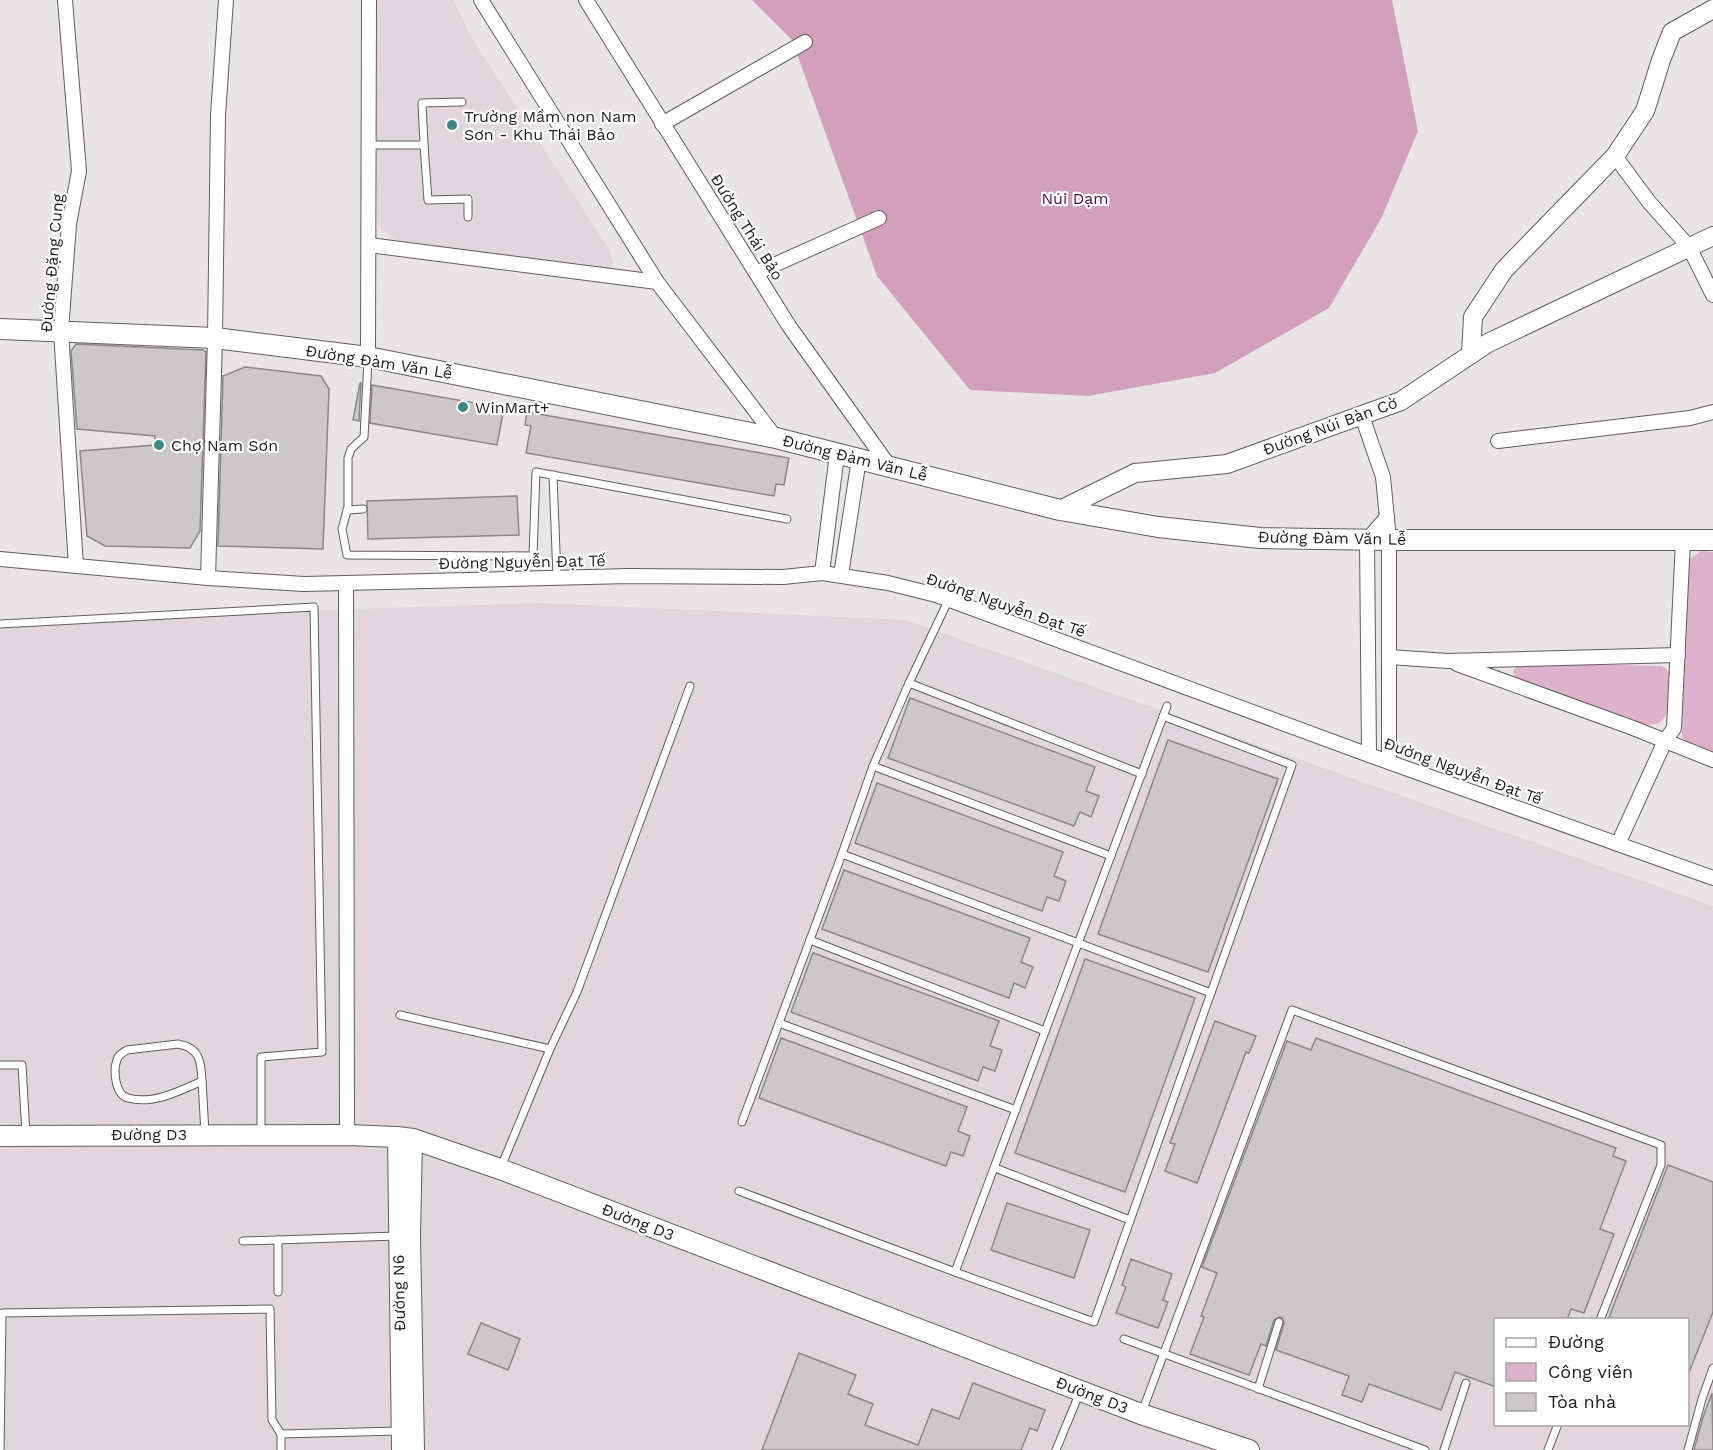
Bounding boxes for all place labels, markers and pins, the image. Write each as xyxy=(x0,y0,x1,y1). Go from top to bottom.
place label: Trường Mầm non Nam Sơn - Khu Thái Bảo xyxy=(464,107,637,144)
marker: Trường Mầm non Nam Sơn - Khu Thái Bảo xyxy=(445,118,459,132)
place label: WinMart+ xyxy=(475,398,550,417)
marker: WinMart+ xyxy=(456,400,470,414)
place label: Chợ Nam Sơn xyxy=(171,436,278,455)
marker: Chợ Nam Sơn xyxy=(152,438,166,452)

